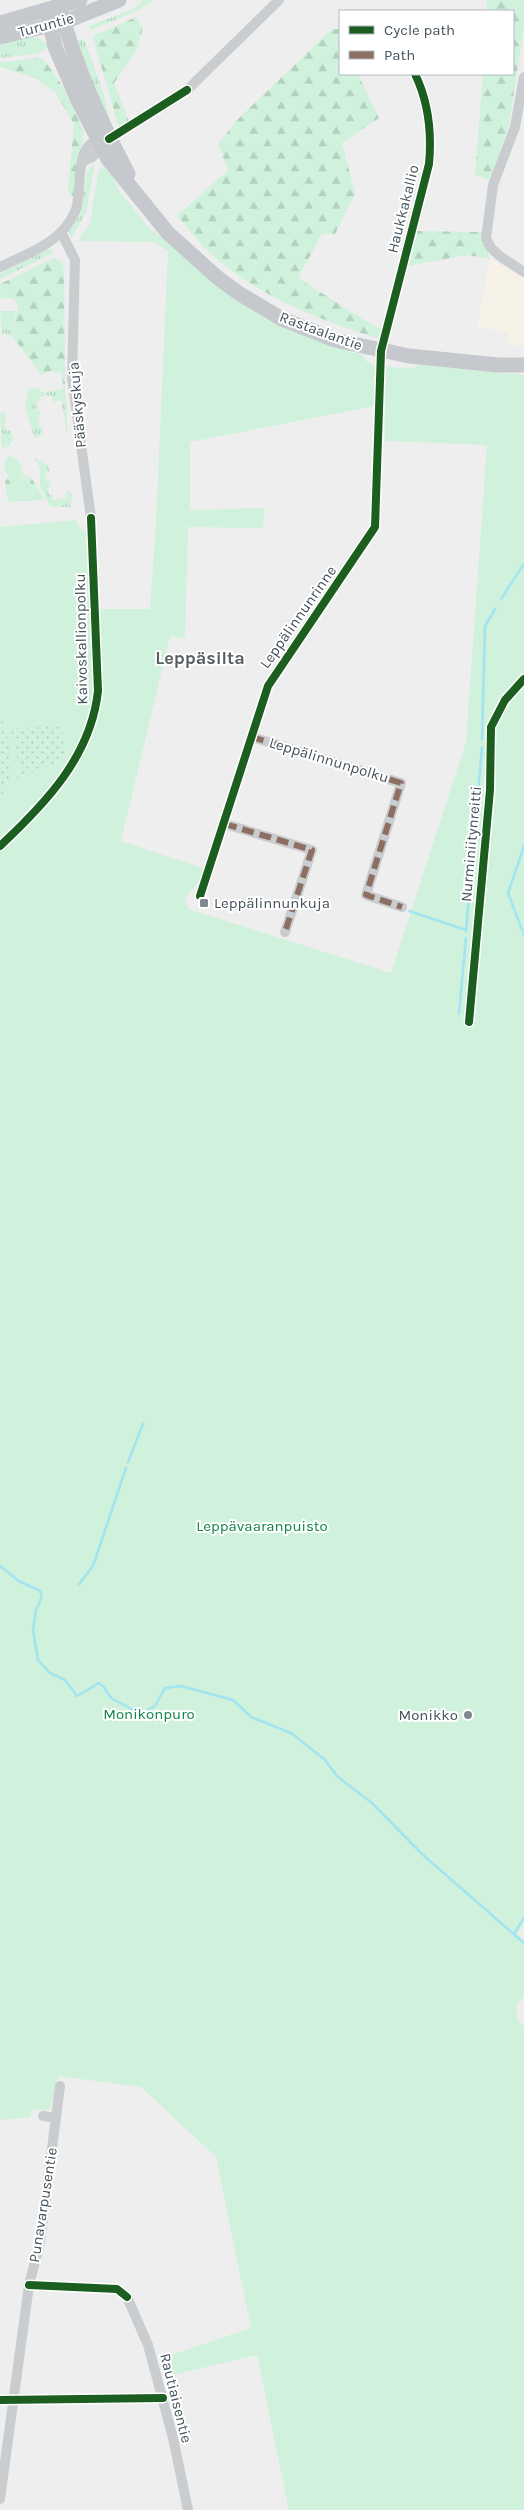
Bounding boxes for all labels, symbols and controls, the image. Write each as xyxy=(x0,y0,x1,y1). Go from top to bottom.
street label: Turuntie xyxy=(16,9,76,41)
legend xyxy=(339,10,514,75)
text: Cycle path xyxy=(384,21,455,39)
text: Path xyxy=(384,46,415,64)
street label: Haukkakallio xyxy=(383,163,423,255)
street label: Rastaalantie xyxy=(277,308,365,354)
street label: Pääskyskuja xyxy=(64,361,90,449)
street label: Leppälinnunrinne xyxy=(256,562,340,672)
street label: Kaivoskallionpolku xyxy=(71,573,91,705)
district label: Leppäsilta xyxy=(155,647,245,669)
street label: Leppälinnunpolku xyxy=(267,733,391,787)
street label: Nurminiitynreitti xyxy=(457,785,485,903)
place label: Leppälinnunkuja xyxy=(214,894,330,912)
marker: Leppälinnunkuja xyxy=(198,897,210,909)
park label: Leppävaaranpuisto xyxy=(196,1517,328,1535)
park label: Monikonpuro xyxy=(103,1705,195,1723)
place label: Monikko xyxy=(398,1706,458,1724)
marker: Monikko xyxy=(462,1709,474,1721)
street label: Punavarpusentie xyxy=(25,2146,61,2264)
street label: Rautiaisentie xyxy=(156,2351,196,2445)

